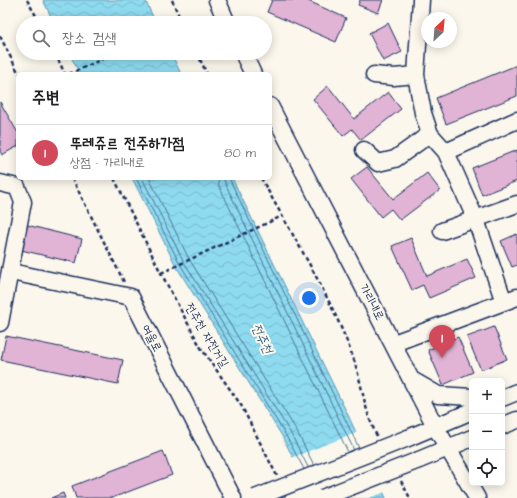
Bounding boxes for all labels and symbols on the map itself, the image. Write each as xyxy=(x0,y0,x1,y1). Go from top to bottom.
north arrow xyxy=(421,12,457,48)
street label: 가리내로 xyxy=(355,281,388,323)
your location xyxy=(299,288,319,308)
street label: 전주천 자전거길 xyxy=(181,300,233,371)
water label: 전주천 xyxy=(247,320,278,358)
street label: 여울로 xyxy=(137,321,166,355)
pin: 1 xyxy=(429,325,455,358)

